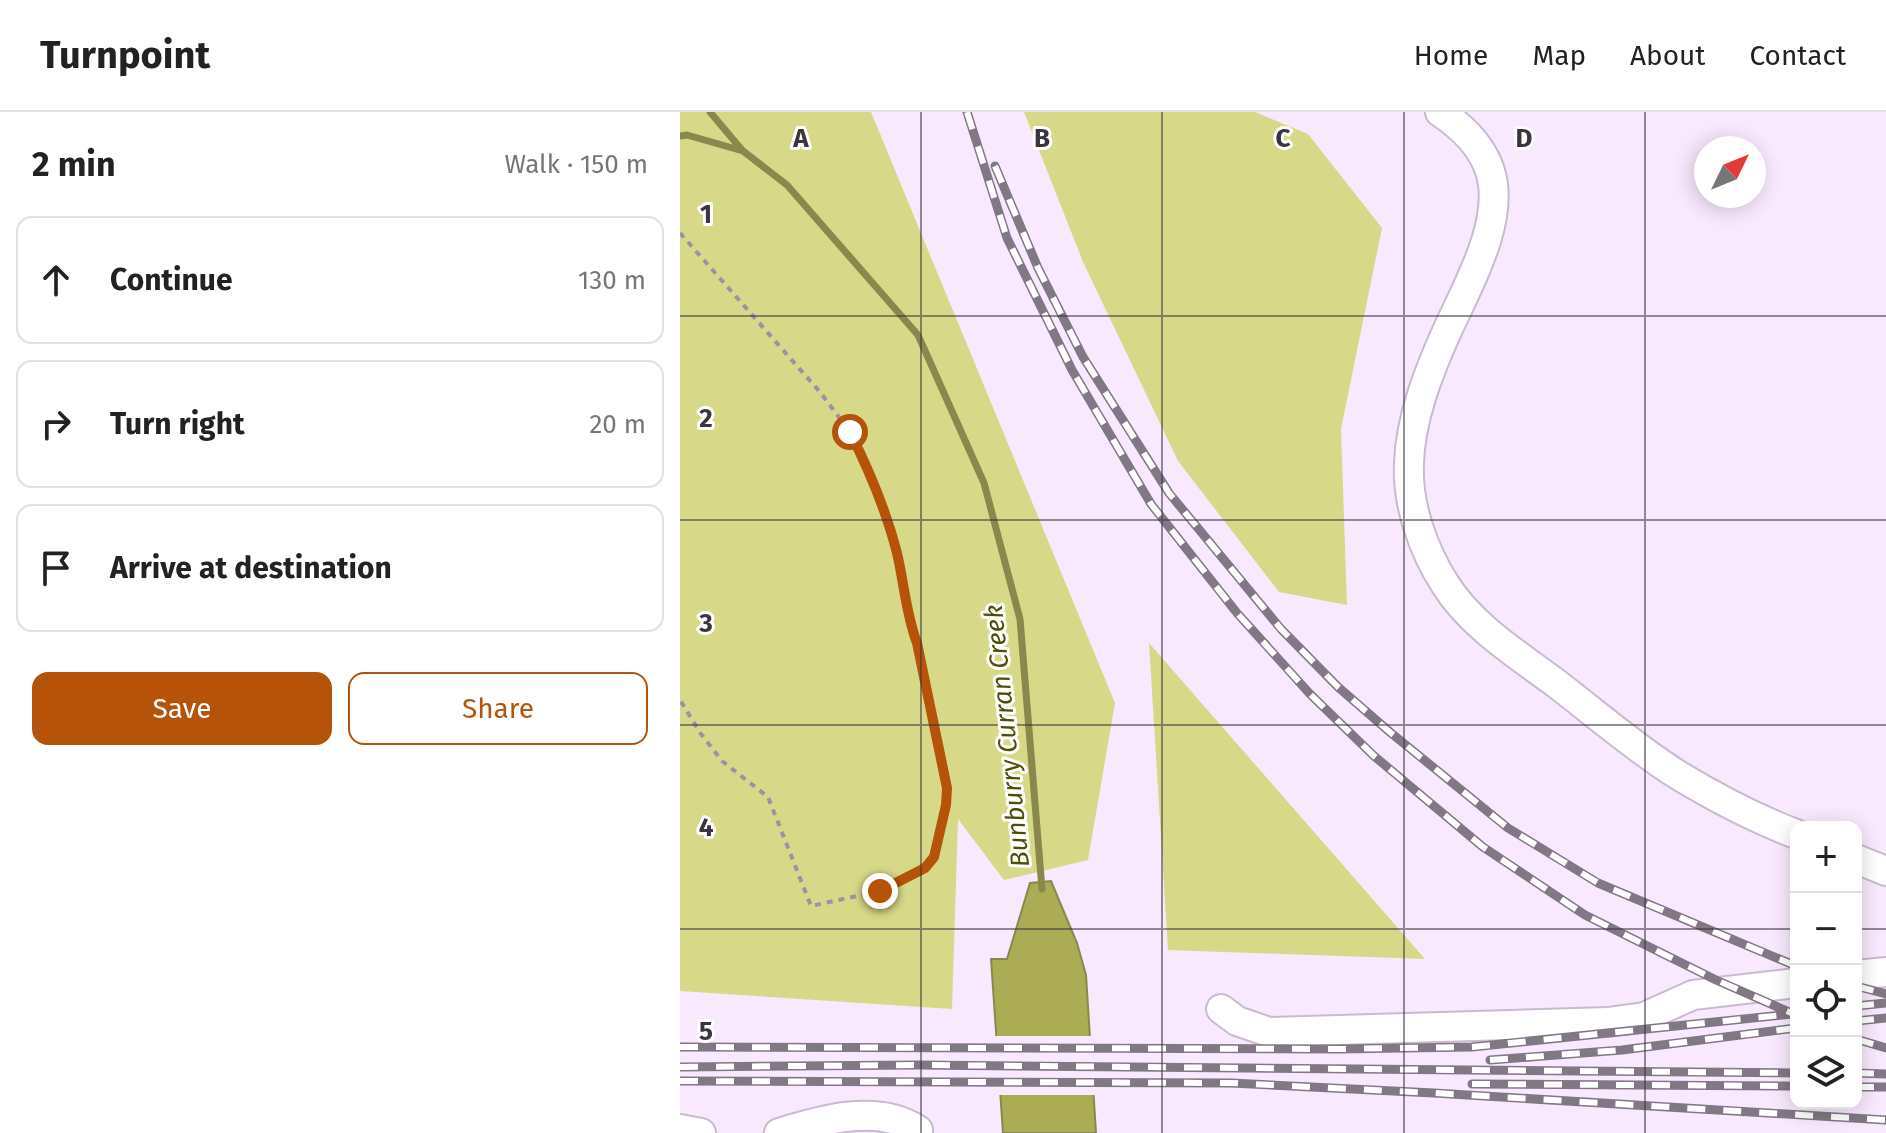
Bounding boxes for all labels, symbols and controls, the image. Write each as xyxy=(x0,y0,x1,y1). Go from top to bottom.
text: Turnpoint xyxy=(40,32,210,78)
text: Home xyxy=(1414,39,1488,72)
text: Map xyxy=(1532,39,1586,72)
text: About xyxy=(1630,39,1705,72)
text: Contact xyxy=(1749,39,1846,72)
text: A xyxy=(792,123,809,154)
text: B xyxy=(1034,123,1050,154)
text: C xyxy=(1276,123,1291,154)
text: D xyxy=(1516,123,1533,154)
north arrow xyxy=(1694,136,1766,208)
text: 2 min xyxy=(32,144,116,185)
text: Walk · 150 m xyxy=(505,149,648,180)
text: 1 xyxy=(700,199,712,230)
icon: ahead xyxy=(34,258,78,302)
text: Continue xyxy=(110,262,233,298)
text: 130 m xyxy=(578,265,646,296)
icon: right xyxy=(34,402,78,446)
text: 2 xyxy=(699,403,713,434)
text: Turn right xyxy=(110,406,245,442)
text: 20 m xyxy=(589,409,646,440)
route start xyxy=(832,414,868,450)
icon: arrive xyxy=(34,546,78,590)
text: Arrive at destination xyxy=(110,550,392,586)
water label: Bunburry Curran Creek xyxy=(978,603,1036,869)
text: 3 xyxy=(698,608,713,639)
button: Save xyxy=(32,672,332,745)
button: Share xyxy=(348,672,648,745)
text: 4 xyxy=(699,812,714,843)
map controls xyxy=(1790,821,1862,1109)
button: + xyxy=(1790,821,1862,893)
route end xyxy=(862,873,898,909)
button: − xyxy=(1790,893,1862,965)
button: locate xyxy=(1790,965,1862,1037)
text: 5 xyxy=(699,1016,713,1047)
button: layers xyxy=(1790,1037,1862,1109)

